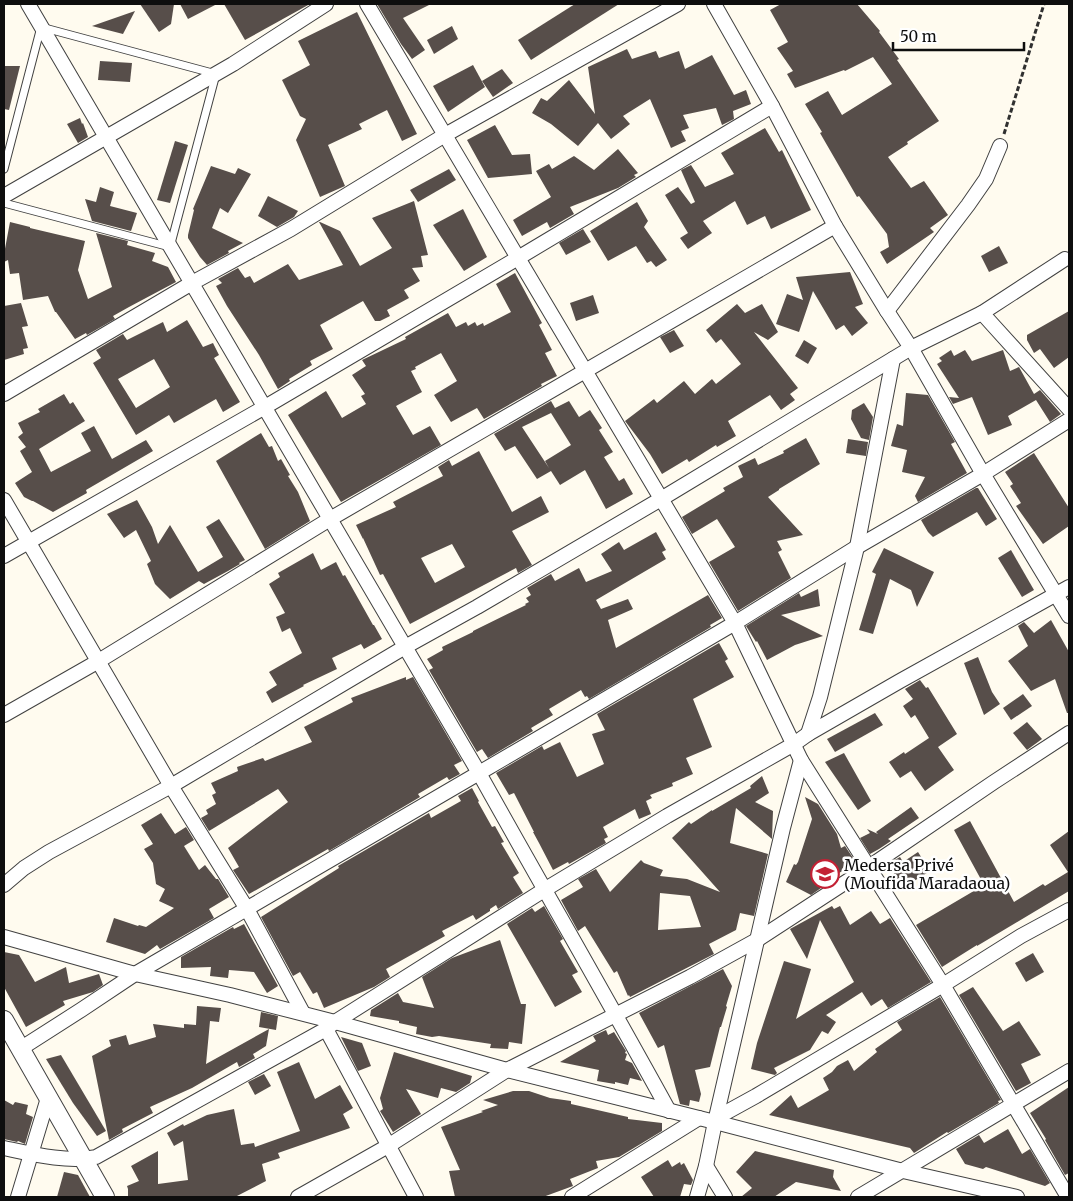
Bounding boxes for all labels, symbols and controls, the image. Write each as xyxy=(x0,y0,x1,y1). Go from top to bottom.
scale bar xyxy=(893,20,1024,52)
text: 50 m xyxy=(900,27,937,46)
place label: Medersa Privé (Moufida Maradaoua) xyxy=(844,855,1010,893)
school or university icon: Medersa Privé (Moufida Maradaoua) xyxy=(810,859,840,889)

